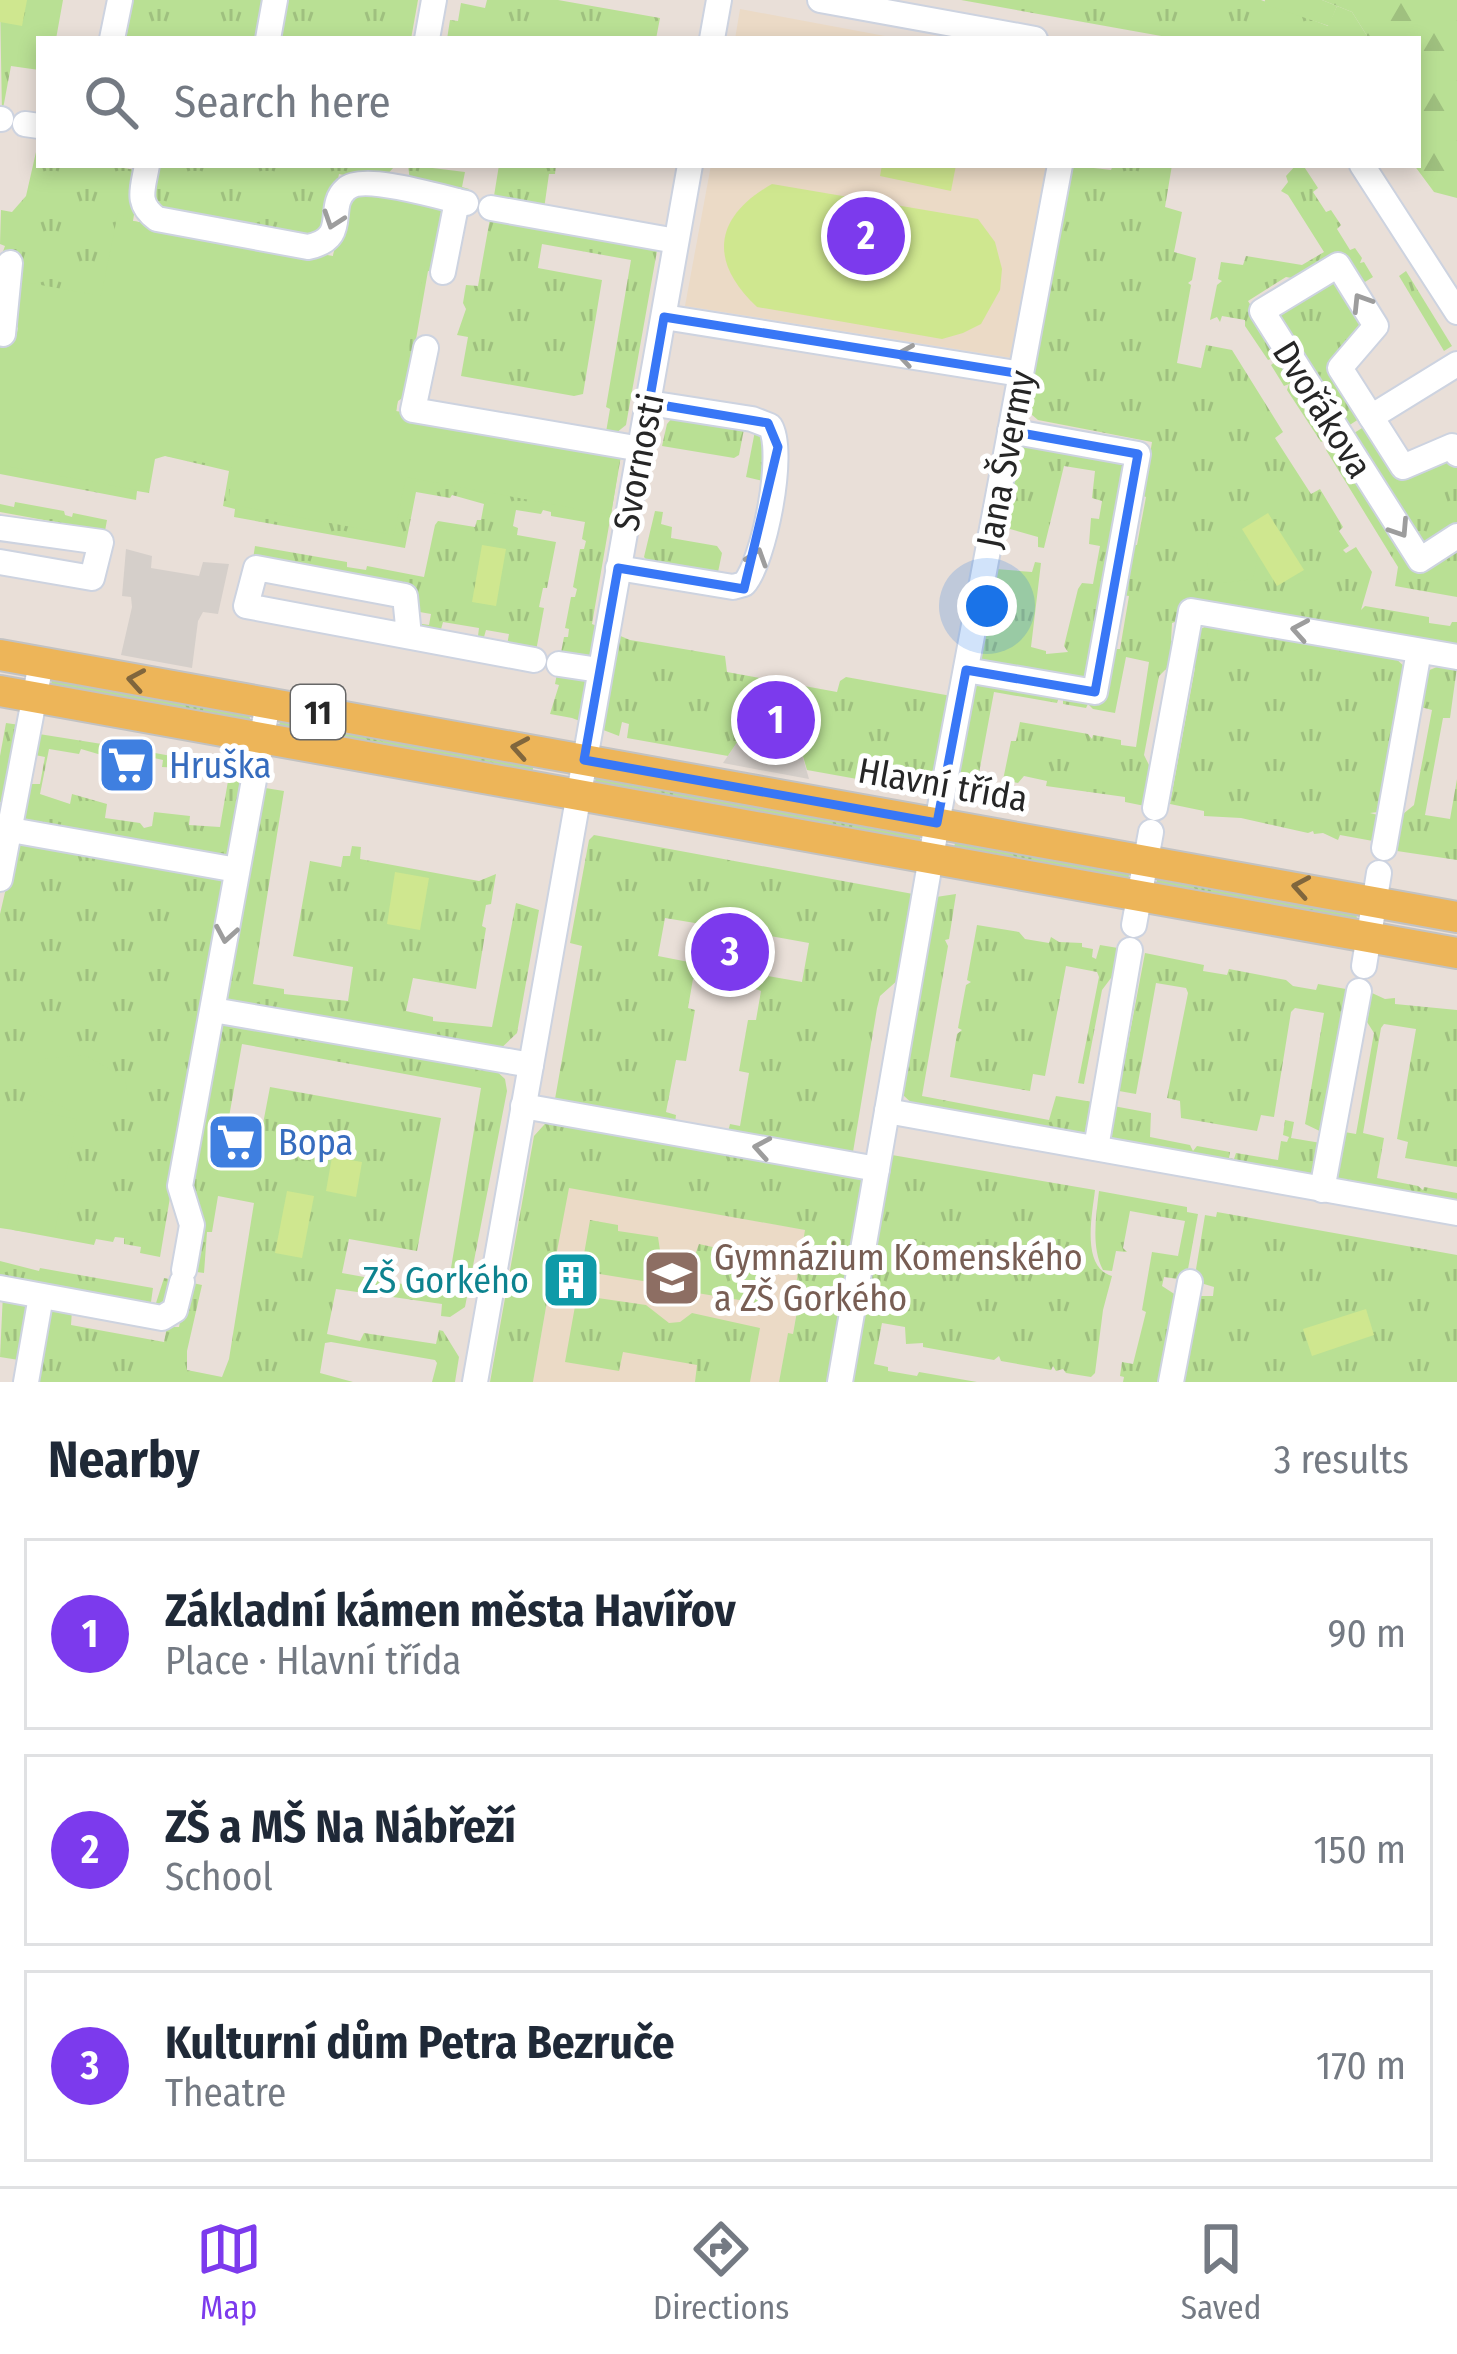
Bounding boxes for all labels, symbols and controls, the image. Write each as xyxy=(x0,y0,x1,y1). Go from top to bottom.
search box xyxy=(36,36,1421,168)
icon: search xyxy=(78,69,144,135)
text: Search here xyxy=(174,75,391,129)
pin: 2 xyxy=(827,191,905,281)
one-way arrow xyxy=(323,209,348,229)
one-way arrow xyxy=(1353,293,1375,315)
street label: Dvořákova xyxy=(1263,333,1381,486)
one-way arrow xyxy=(895,344,915,369)
street label: Jana Švermy xyxy=(966,367,1045,552)
street label: Svornosti xyxy=(604,390,674,535)
one-way arrow xyxy=(1385,516,1408,538)
one-way arrow xyxy=(743,547,768,568)
your location xyxy=(957,576,1017,636)
one-way arrow xyxy=(1291,619,1311,644)
one-way arrow xyxy=(127,668,147,693)
pin: 1 xyxy=(737,675,815,765)
road number: 11 xyxy=(291,685,345,739)
supermarket icon: Hruška xyxy=(96,734,158,796)
one-way arrow xyxy=(510,736,530,762)
place label: Hruška xyxy=(169,744,271,788)
street label: Hlavní třída xyxy=(855,748,1031,822)
one-way arrow xyxy=(1291,876,1311,901)
pin: 3 xyxy=(691,907,769,997)
one-way arrow xyxy=(215,924,240,944)
supermarket icon: Bopa xyxy=(205,1111,267,1173)
place label: Bopa xyxy=(278,1121,353,1165)
one-way arrow xyxy=(752,1136,772,1162)
place label: Gymnázium Komenského a ZŠ Gorkého xyxy=(714,1236,1083,1321)
school or university icon: Gymnázium Komenského a ZŠ Gorkého xyxy=(641,1247,703,1309)
building icon: ZŠ Gorkého xyxy=(540,1249,602,1311)
place label: ZŠ Gorkého xyxy=(362,1258,529,1303)
text: Nearby xyxy=(48,1429,200,1491)
text: 3 results xyxy=(1274,1437,1409,1483)
text: Základní kámen města Havířov xyxy=(165,1584,736,1638)
text: 1 xyxy=(82,1611,98,1657)
text: 90 m xyxy=(1328,1611,1406,1657)
text: Place · Hlavní třída xyxy=(165,1638,461,1684)
text: ZŠ a MŠ Na Nábřeží xyxy=(165,1800,516,1854)
text: 2 xyxy=(81,1827,99,1873)
text: 150 m xyxy=(1313,1827,1406,1873)
text: School xyxy=(165,1854,273,1900)
text: Kulturní dům Petra Bezruče xyxy=(165,2016,674,2070)
text: 3 xyxy=(81,2043,99,2089)
text: 170 m xyxy=(1316,2043,1406,2089)
text: Theatre xyxy=(165,2070,286,2116)
tab: Map xyxy=(196,2216,262,2328)
tab: Directions xyxy=(653,2216,789,2328)
tab: Saved xyxy=(1181,2216,1261,2328)

